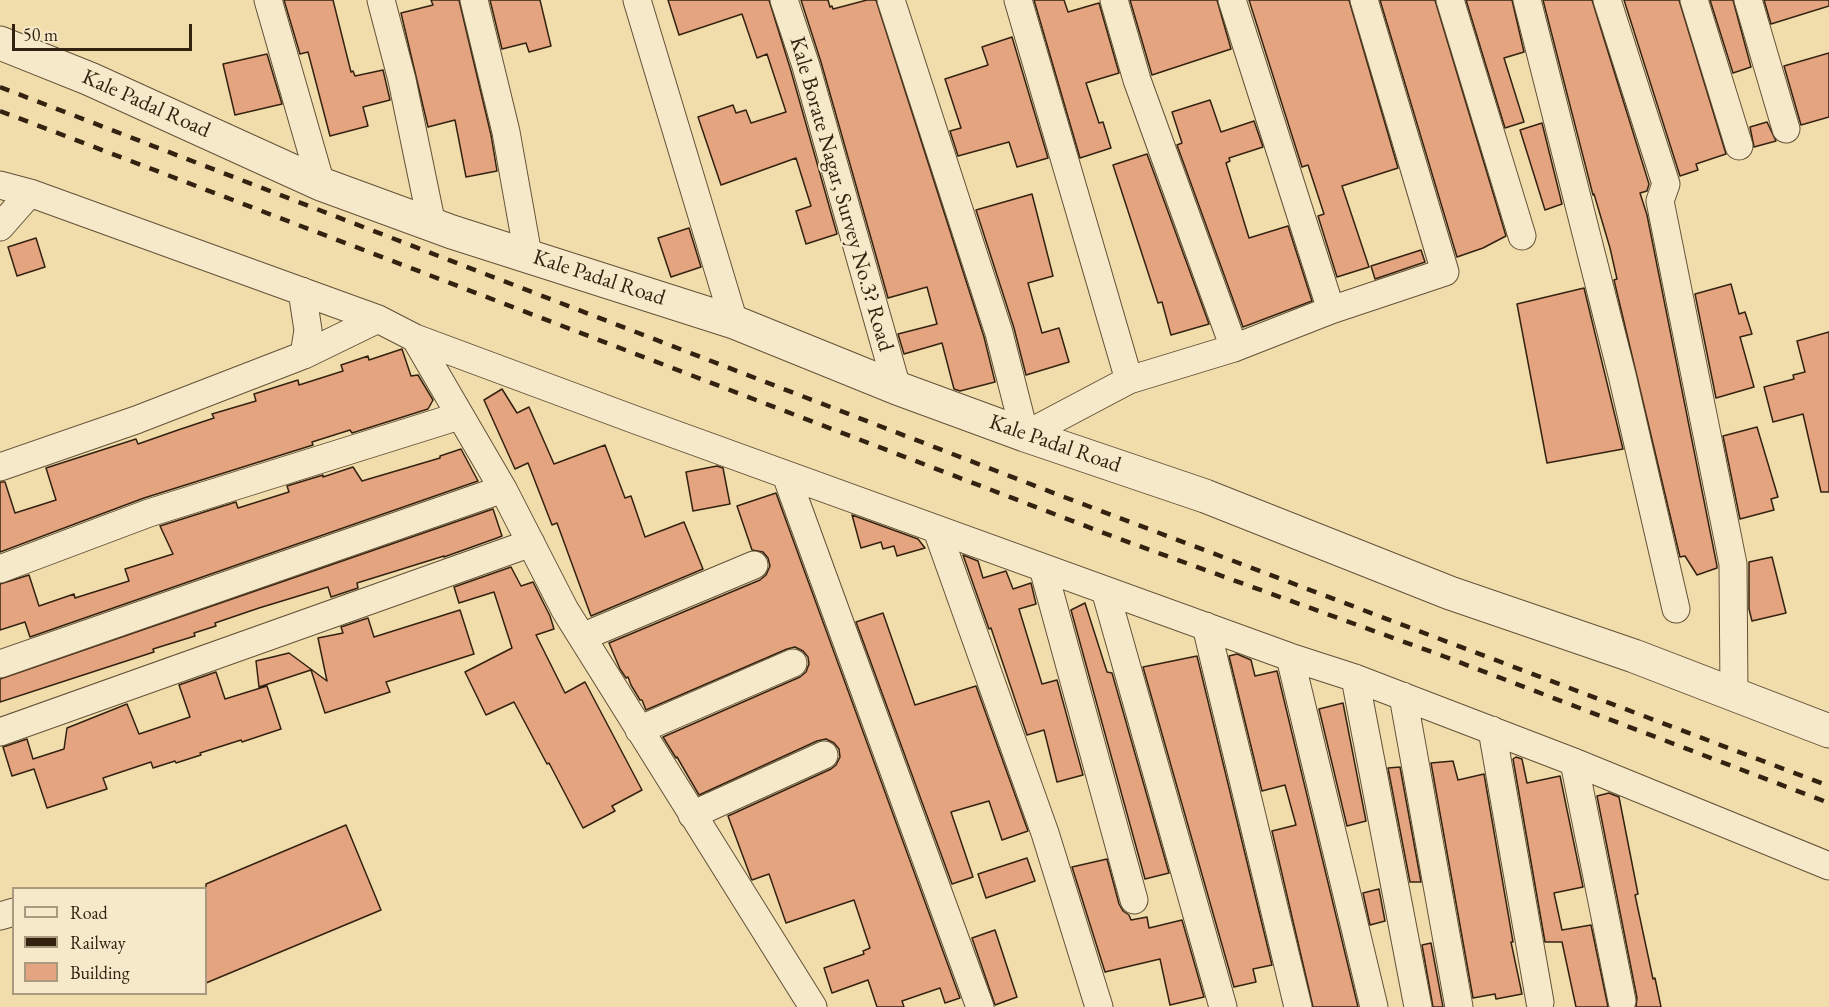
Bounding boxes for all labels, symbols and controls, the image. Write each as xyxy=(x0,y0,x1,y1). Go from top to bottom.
scale bar xyxy=(15,12,195,50)
text: 50 m xyxy=(23,23,58,46)
street label: Kale Borate Nagar, Survey No.3? Road xyxy=(783,34,899,354)
street label: Kale Padal Road xyxy=(78,64,214,144)
street label: Kale Padal Road xyxy=(530,244,668,312)
street label: Kale Padal Road xyxy=(986,409,1124,479)
legend xyxy=(12,887,207,995)
text: Road xyxy=(70,901,108,924)
text: Railway xyxy=(70,931,126,954)
text: Building xyxy=(70,961,130,984)

